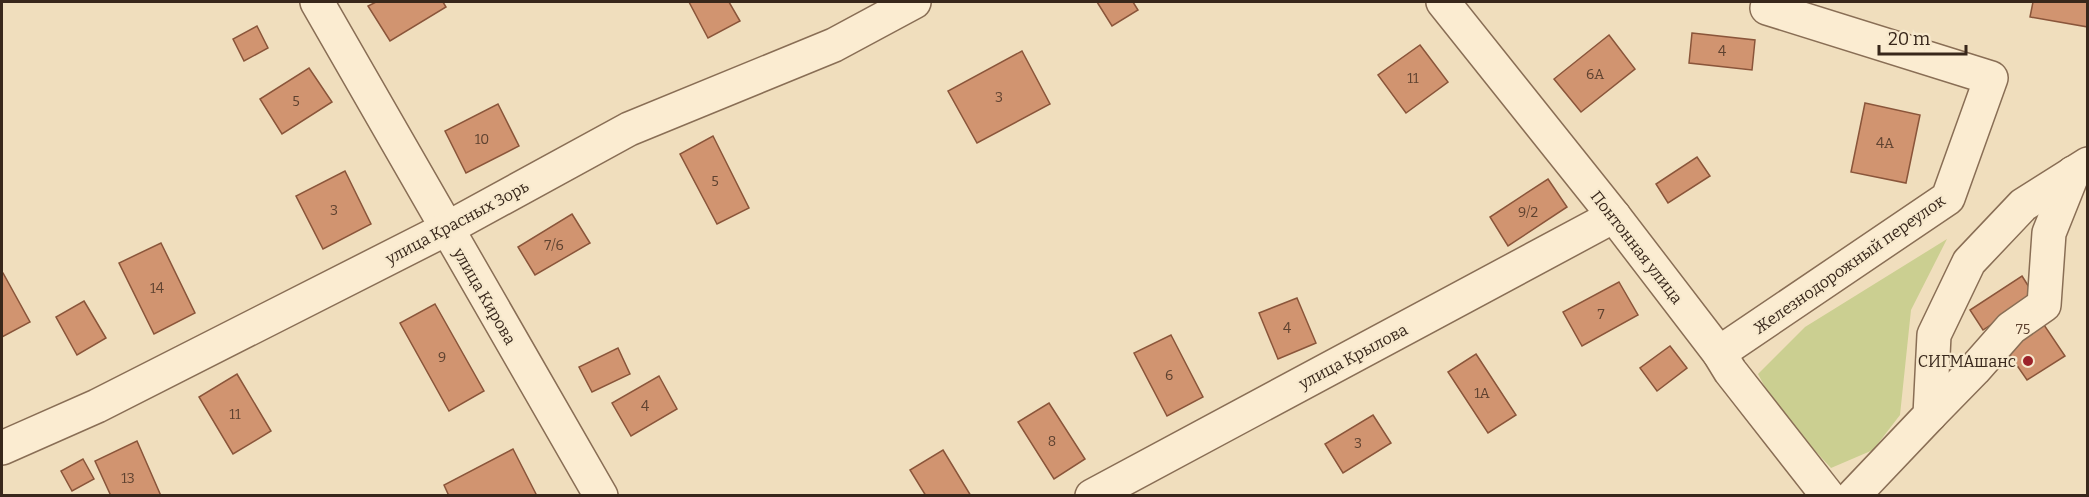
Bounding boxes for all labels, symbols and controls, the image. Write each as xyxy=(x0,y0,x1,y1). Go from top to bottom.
scale bar xyxy=(1879,18,1966,56)
text: 20 m xyxy=(1888,28,1930,50)
house number: 4 xyxy=(1718,43,1726,60)
house number: 6А xyxy=(1586,66,1604,83)
house number: 11 xyxy=(1407,70,1419,87)
house number: 3 xyxy=(995,89,1003,106)
house number: 5 xyxy=(292,93,300,110)
house number: 10 xyxy=(475,131,489,148)
house number: 4А xyxy=(1876,135,1894,152)
house number: 5 xyxy=(711,173,719,190)
street label: улица Красных Зорь xyxy=(382,177,532,269)
street label: Понтонная улица xyxy=(1587,187,1687,308)
street label: Железнодорожный переулок xyxy=(1750,190,1949,338)
house number: 3 xyxy=(330,202,338,219)
house number: 9/2 xyxy=(1518,204,1538,221)
house number: 7/6 xyxy=(544,237,564,254)
street label: улица Кирова xyxy=(449,244,520,348)
house number: 14 xyxy=(150,280,164,297)
house number: 7 xyxy=(1597,306,1605,323)
house number: 4 xyxy=(1283,320,1291,337)
street label: улица Крылова xyxy=(1295,320,1411,394)
house number: 75 xyxy=(2016,321,2030,338)
house number: 9 xyxy=(438,349,446,366)
place label: СИГМАшанс xyxy=(1918,352,2016,371)
marker: СИГМАшанс xyxy=(2021,354,2035,368)
house number: 6 xyxy=(1165,367,1173,384)
house number: 1А xyxy=(1474,385,1490,402)
house number: 4 xyxy=(641,398,649,415)
house number: 11 xyxy=(229,406,241,423)
house number: 8 xyxy=(1048,433,1056,450)
house number: 3 xyxy=(1354,435,1362,452)
house number: 13 xyxy=(121,470,135,487)

